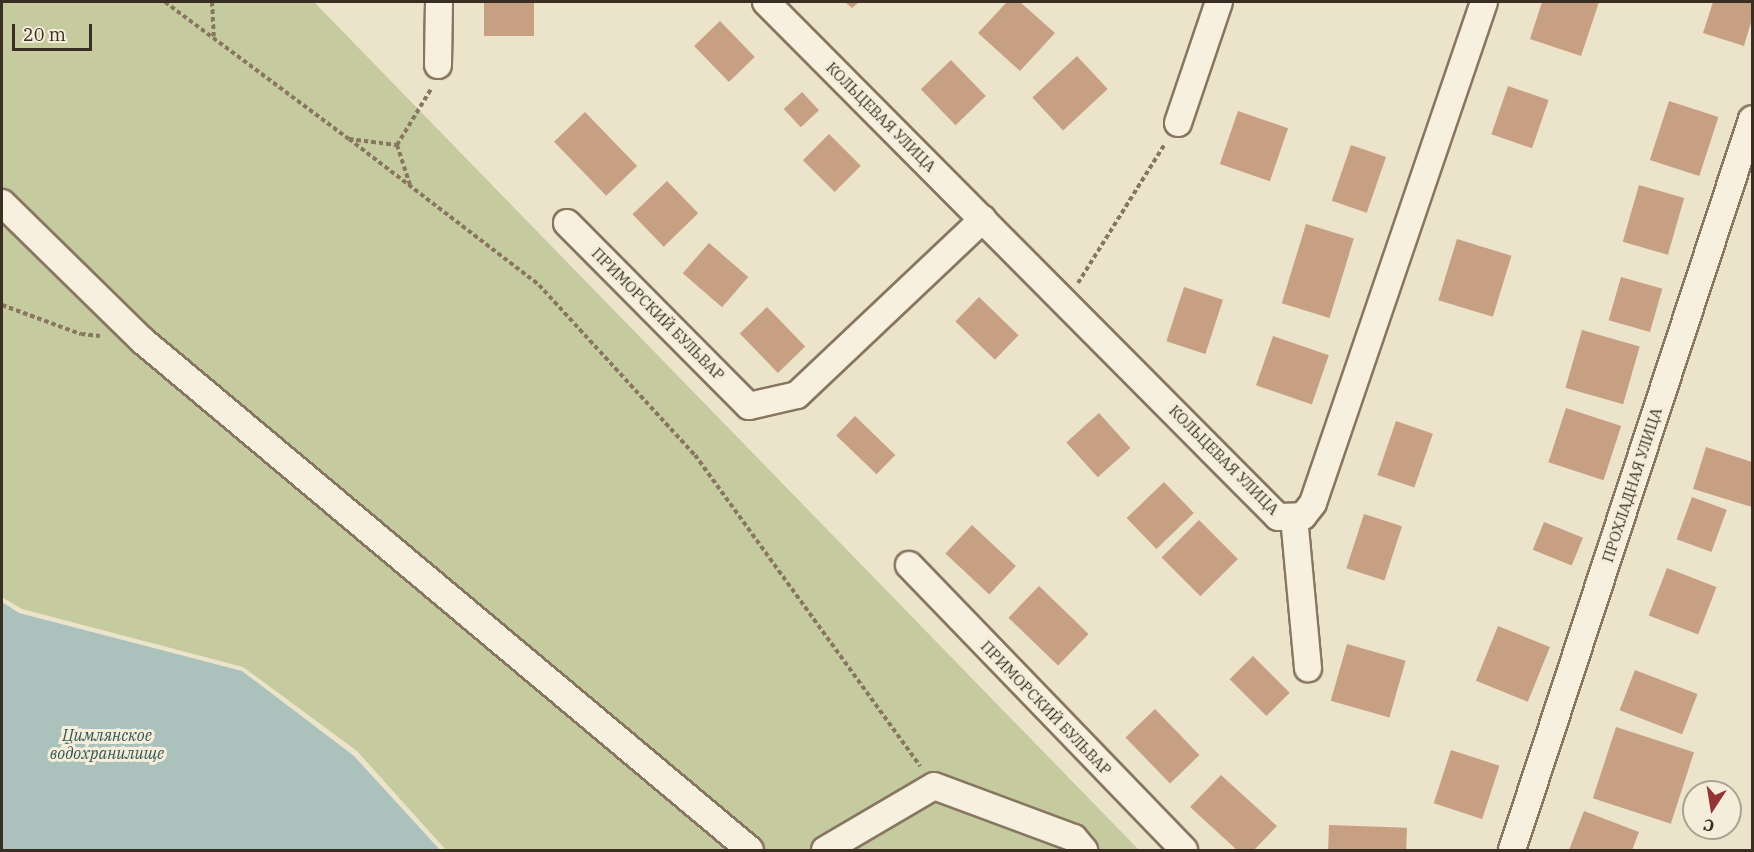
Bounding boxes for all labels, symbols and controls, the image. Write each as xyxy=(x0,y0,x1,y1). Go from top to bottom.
scale bar xyxy=(15,12,94,50)
text: 20 m xyxy=(23,23,66,46)
street label: КОЛЬЦЕВАЯ УЛИЦА xyxy=(822,58,940,176)
street label: ПРИМОРСКИЙ БУЛЬВАР xyxy=(588,244,728,384)
street label: КОЛЬЦЕВАЯ УЛИЦА xyxy=(1165,401,1283,519)
street label: ПРОХЛАДНАЯ УЛИЦА xyxy=(1598,405,1666,565)
street label: ПРИМОРСКИЙ БУЛЬВАР xyxy=(977,637,1115,779)
water label: Цимлянское водохранилище xyxy=(50,725,164,763)
north arrow xyxy=(1682,780,1742,840)
text: С xyxy=(1701,815,1716,837)

